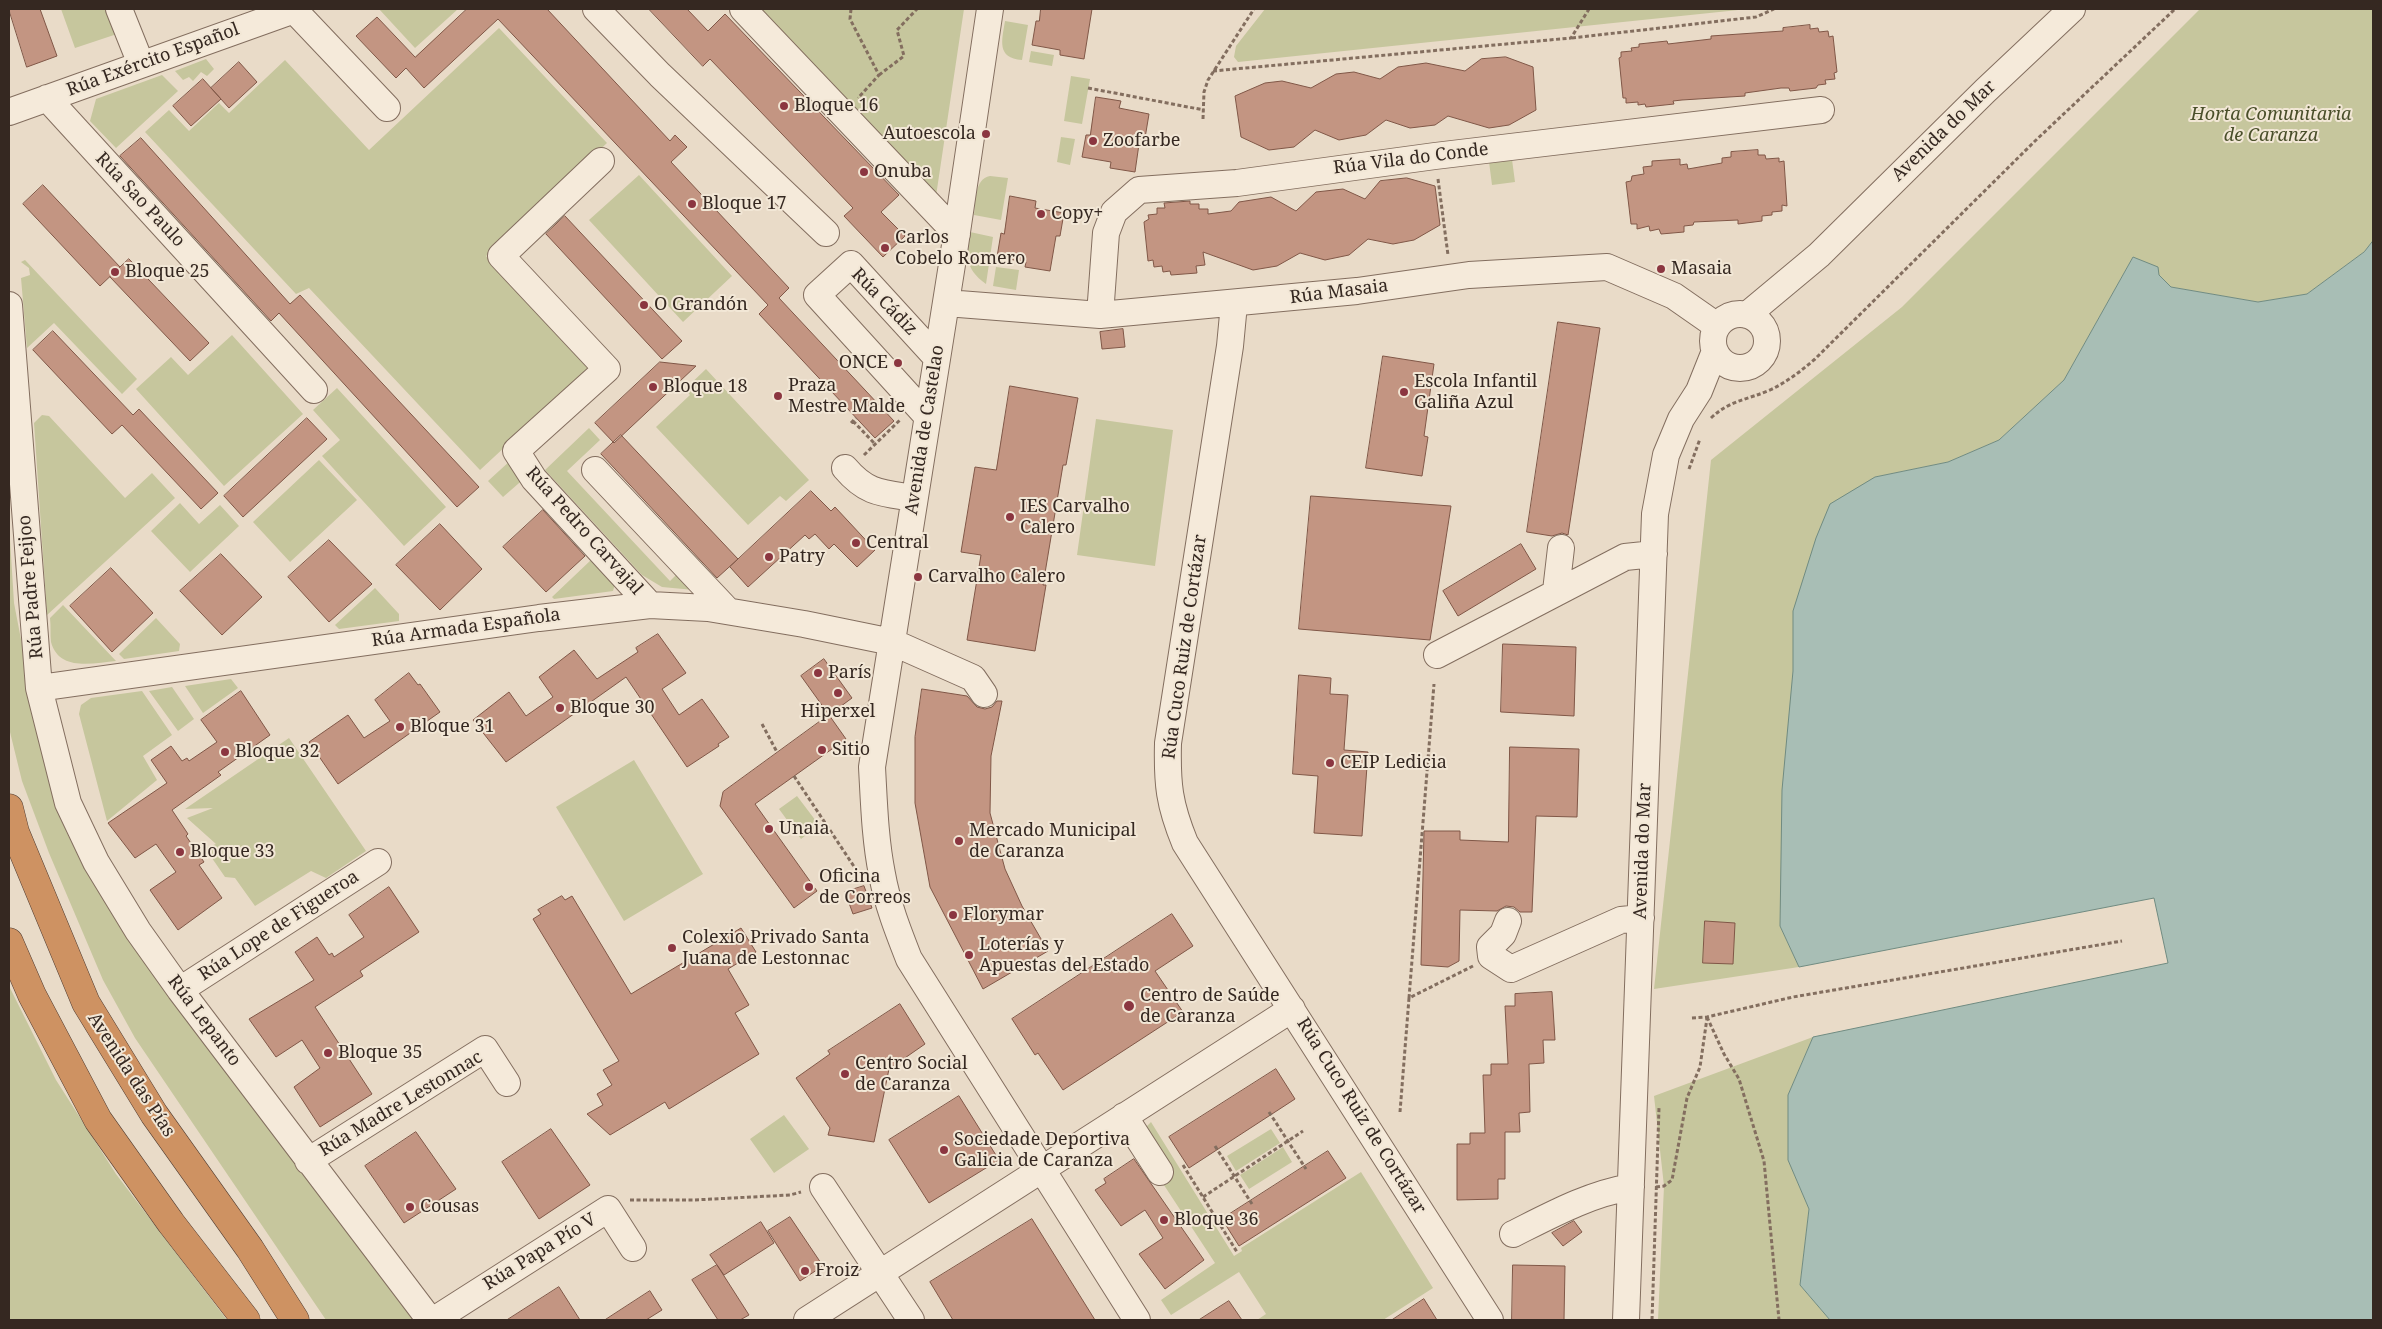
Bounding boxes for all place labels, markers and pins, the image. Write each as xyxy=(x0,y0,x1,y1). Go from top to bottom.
place label: Bloque 16 xyxy=(794,95,879,117)
marker: Bloque 16 xyxy=(778,100,790,112)
place label: Autoescola xyxy=(883,123,976,145)
marker: Autoescola xyxy=(980,128,992,140)
place label: Zoofarbe xyxy=(1103,130,1180,152)
marker: Zoofarbe xyxy=(1087,135,1099,147)
place label: Onuba xyxy=(874,161,932,183)
marker: Onuba xyxy=(858,166,870,178)
place label: Bloque 17 xyxy=(702,193,787,215)
marker: Bloque 17 xyxy=(686,198,698,210)
place label: Copy+ xyxy=(1051,203,1103,225)
marker: Copy+ xyxy=(1035,208,1047,220)
place label: Carlos Cobelo Romero xyxy=(895,227,1025,270)
marker: Carlos Cobelo Romero xyxy=(879,242,891,254)
place label: Masaia xyxy=(1671,258,1732,280)
place label: Bloque 25 xyxy=(125,261,210,283)
marker: Masaia xyxy=(1655,263,1667,275)
marker: Bloque 25 xyxy=(109,266,121,278)
place label: O Grandón xyxy=(654,294,748,316)
marker: O Grandón xyxy=(638,299,650,311)
place label: ONCE xyxy=(839,352,888,374)
marker: ONCE xyxy=(892,357,904,369)
place label: Escola Infantil Galiña Azul xyxy=(1414,371,1537,414)
place label: Praza Mestre Malde xyxy=(788,375,905,418)
place label: Bloque 18 xyxy=(663,376,748,398)
marker: Bloque 18 xyxy=(647,381,659,393)
marker: Escola Infantil Galiña Azul xyxy=(1398,386,1410,398)
marker: Praza Mestre Malde xyxy=(772,390,784,402)
place label: IES Carvalho Calero xyxy=(1020,496,1130,538)
marker: IES Carvalho Calero xyxy=(1004,511,1016,523)
place label: Central xyxy=(866,532,928,554)
marker: Central xyxy=(850,537,862,549)
place label: Patry xyxy=(779,546,825,568)
marker: Patry xyxy=(763,551,775,563)
place label: Carvalho Calero xyxy=(928,566,1066,588)
marker: Carvalho Calero xyxy=(912,571,924,583)
place label: París xyxy=(828,662,871,684)
marker: París xyxy=(812,667,824,679)
marker: Hiperxel xyxy=(832,687,844,699)
place label: Bloque 30 xyxy=(570,697,655,719)
place label: Hiperxel xyxy=(801,701,875,723)
marker: Bloque 30 xyxy=(554,702,566,714)
place label: Bloque 31 xyxy=(410,716,495,738)
marker: Bloque 31 xyxy=(394,721,406,733)
place label: Sitio xyxy=(832,739,870,761)
place label: Bloque 32 xyxy=(235,741,320,763)
marker: Sitio xyxy=(816,744,828,756)
marker: Bloque 32 xyxy=(219,746,231,758)
place label: CEIP Ledicia xyxy=(1340,752,1447,774)
marker: CEIP Ledicia xyxy=(1324,757,1336,769)
place label: Unaia xyxy=(779,818,830,840)
place label: Mercado Municipal de Caranza xyxy=(969,820,1136,862)
marker: Unaia xyxy=(763,823,775,835)
marker: Mercado Municipal de Caranza xyxy=(953,835,965,847)
place label: Bloque 33 xyxy=(190,841,275,863)
marker: Bloque 33 xyxy=(174,846,186,858)
place label: Oficina de Correos xyxy=(819,866,911,909)
marker: Oficina de Correos xyxy=(803,881,815,893)
place label: Florymar xyxy=(963,904,1044,926)
marker: Florymar xyxy=(947,909,959,921)
place label: Colexio Privado Santa Juana de Lestonnac xyxy=(682,927,870,970)
place label: Loterías y Apuestas del Estado xyxy=(979,934,1149,976)
marker: Colexio Privado Santa Juana de Lestonnac xyxy=(666,942,678,954)
marker: Loterías y Apuestas del Estado xyxy=(963,949,975,961)
place label: Centro de Saúde de Caranza xyxy=(1140,985,1280,1028)
marker: Centro de Saúde de Caranza xyxy=(1122,999,1136,1013)
place label: Bloque 35 xyxy=(338,1042,423,1064)
marker: Bloque 35 xyxy=(322,1047,334,1059)
place label: Centro Social de Caranza xyxy=(855,1053,968,1096)
marker: Centro Social de Caranza xyxy=(839,1068,851,1080)
place label: Sociedade Deportiva Galicia de Caranza xyxy=(954,1129,1130,1172)
marker: Sociedade Deportiva Galicia de Caranza xyxy=(938,1144,950,1156)
place label: Cousas xyxy=(420,1196,479,1218)
marker: Cousas xyxy=(404,1201,416,1213)
place label: Bloque 36 xyxy=(1174,1209,1259,1231)
marker: Bloque 36 xyxy=(1158,1214,1170,1226)
place label: Froiz xyxy=(815,1260,859,1282)
marker: Froiz xyxy=(799,1265,811,1277)

